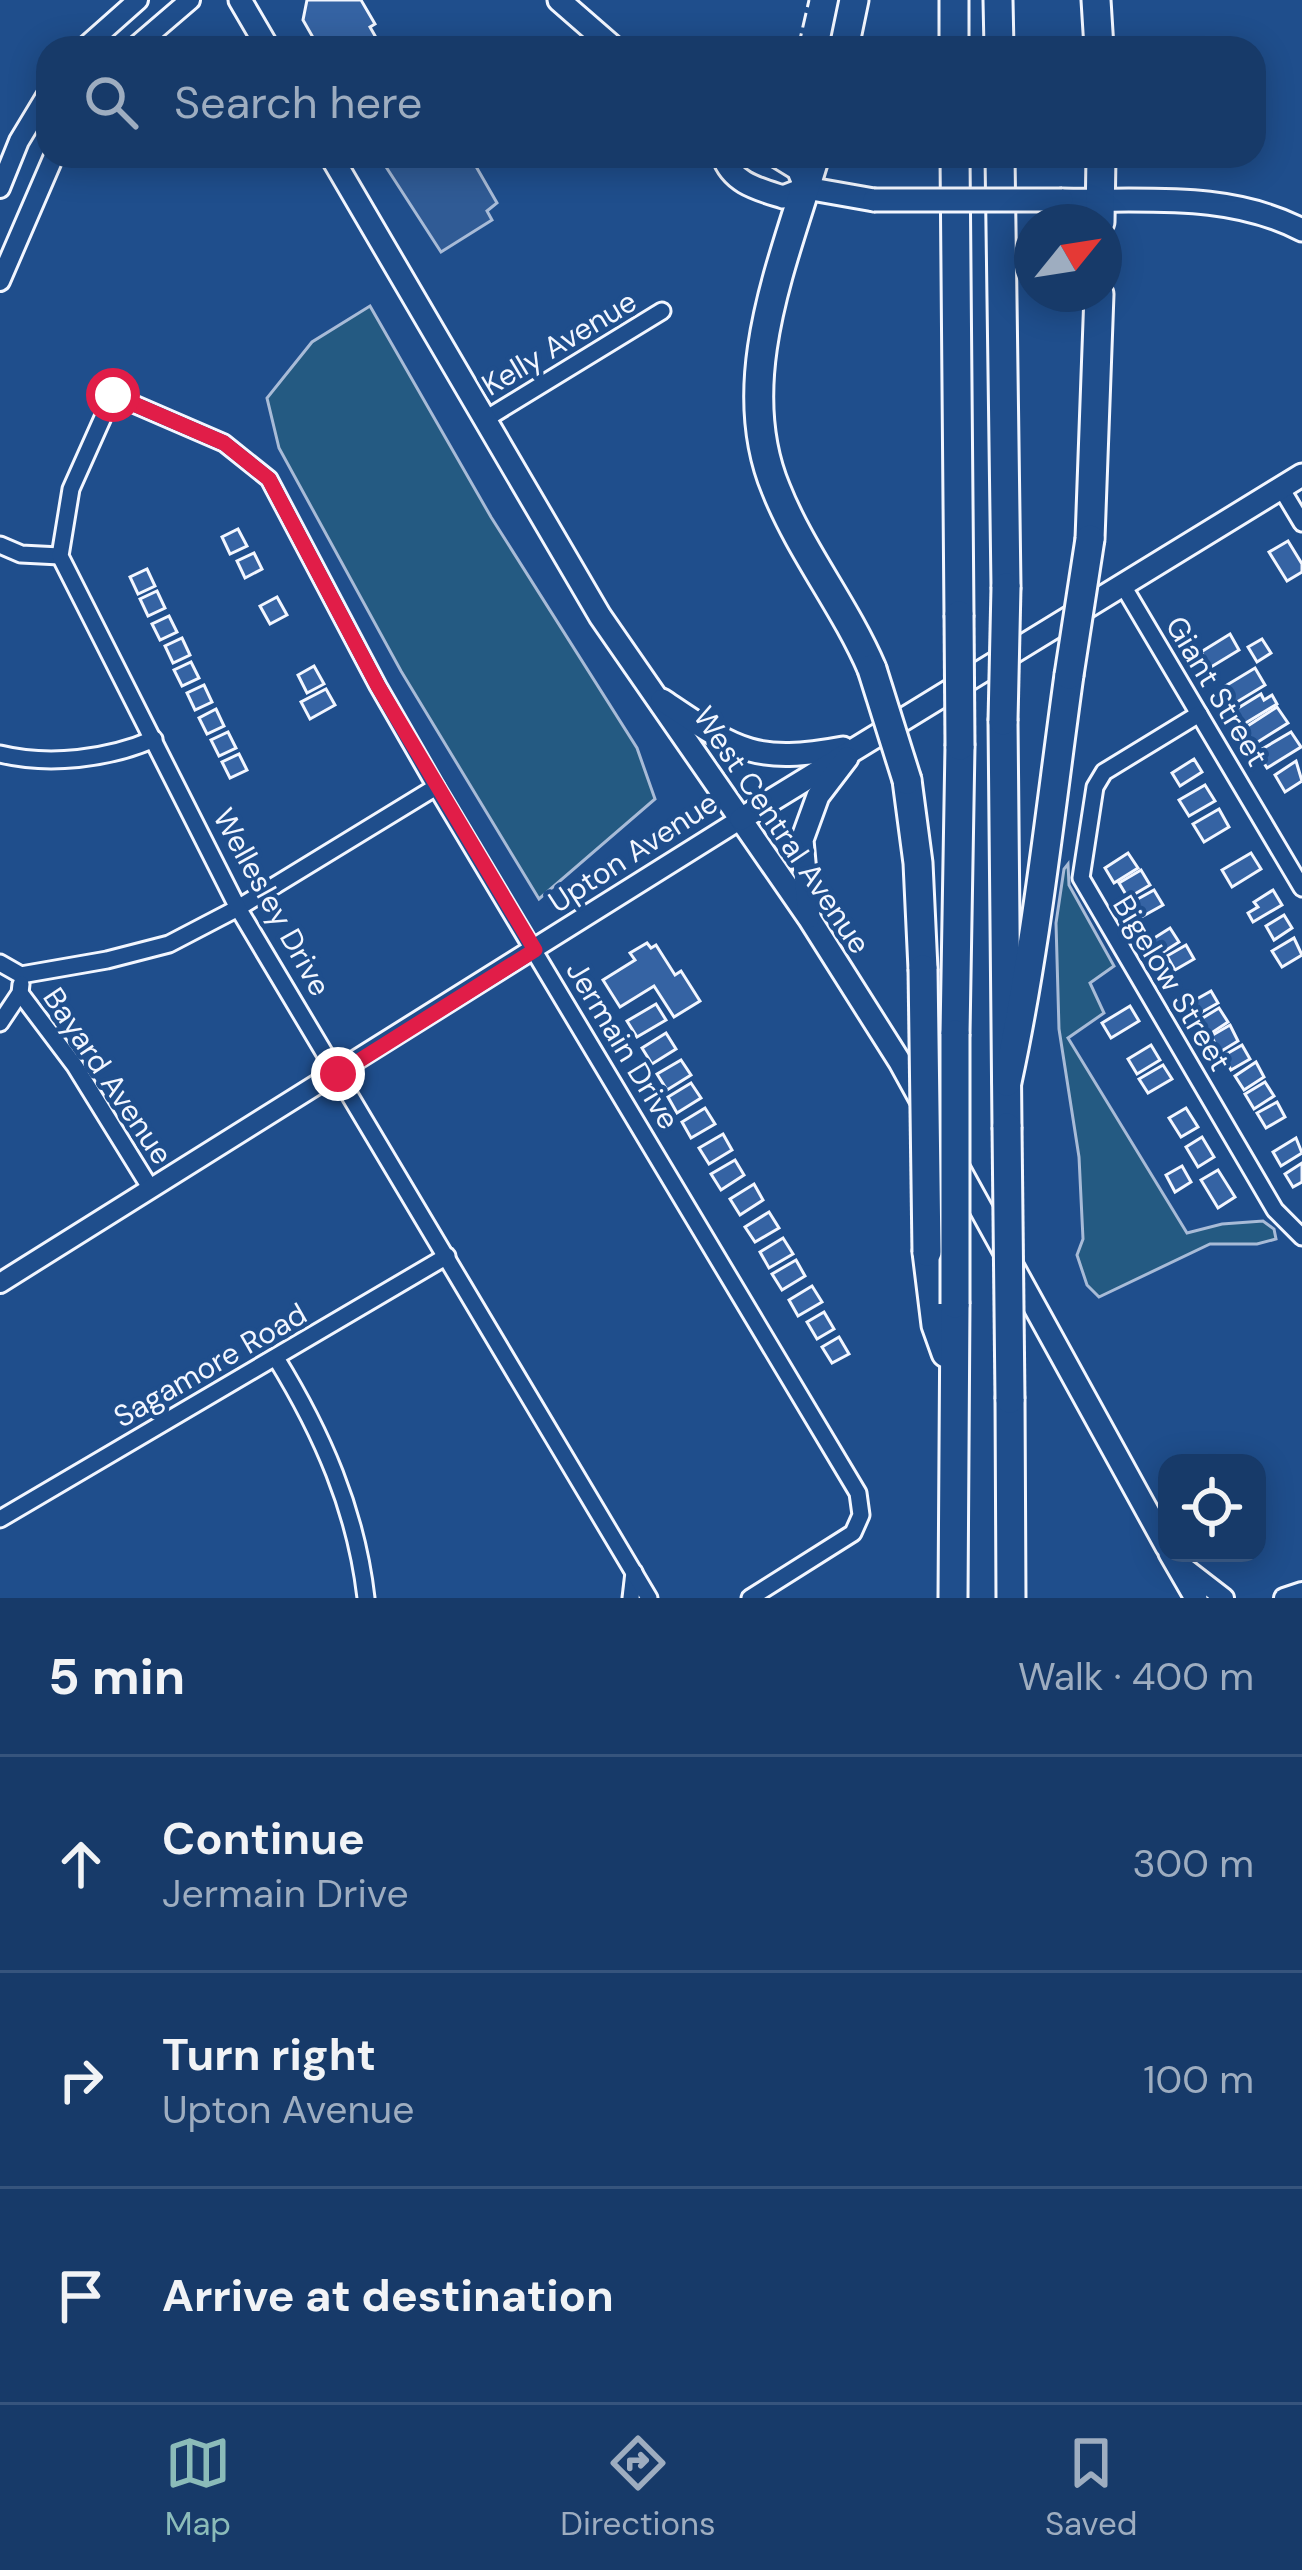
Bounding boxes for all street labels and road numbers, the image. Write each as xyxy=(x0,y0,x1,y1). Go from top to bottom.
street label: Kelly Avenue xyxy=(475,282,643,404)
street label: Giant Street xyxy=(1157,609,1277,773)
street label: West Central Avenue xyxy=(685,699,879,961)
street label: Upton Avenue xyxy=(541,783,725,921)
street label: Wellesley Drive xyxy=(204,801,340,1003)
street label: Bigelow Street xyxy=(1104,888,1240,1078)
street label: Jermain Drive xyxy=(557,954,689,1136)
street label: Bayard Avenue xyxy=(34,980,182,1172)
street label: Sagamore Road xyxy=(106,1294,314,1436)

